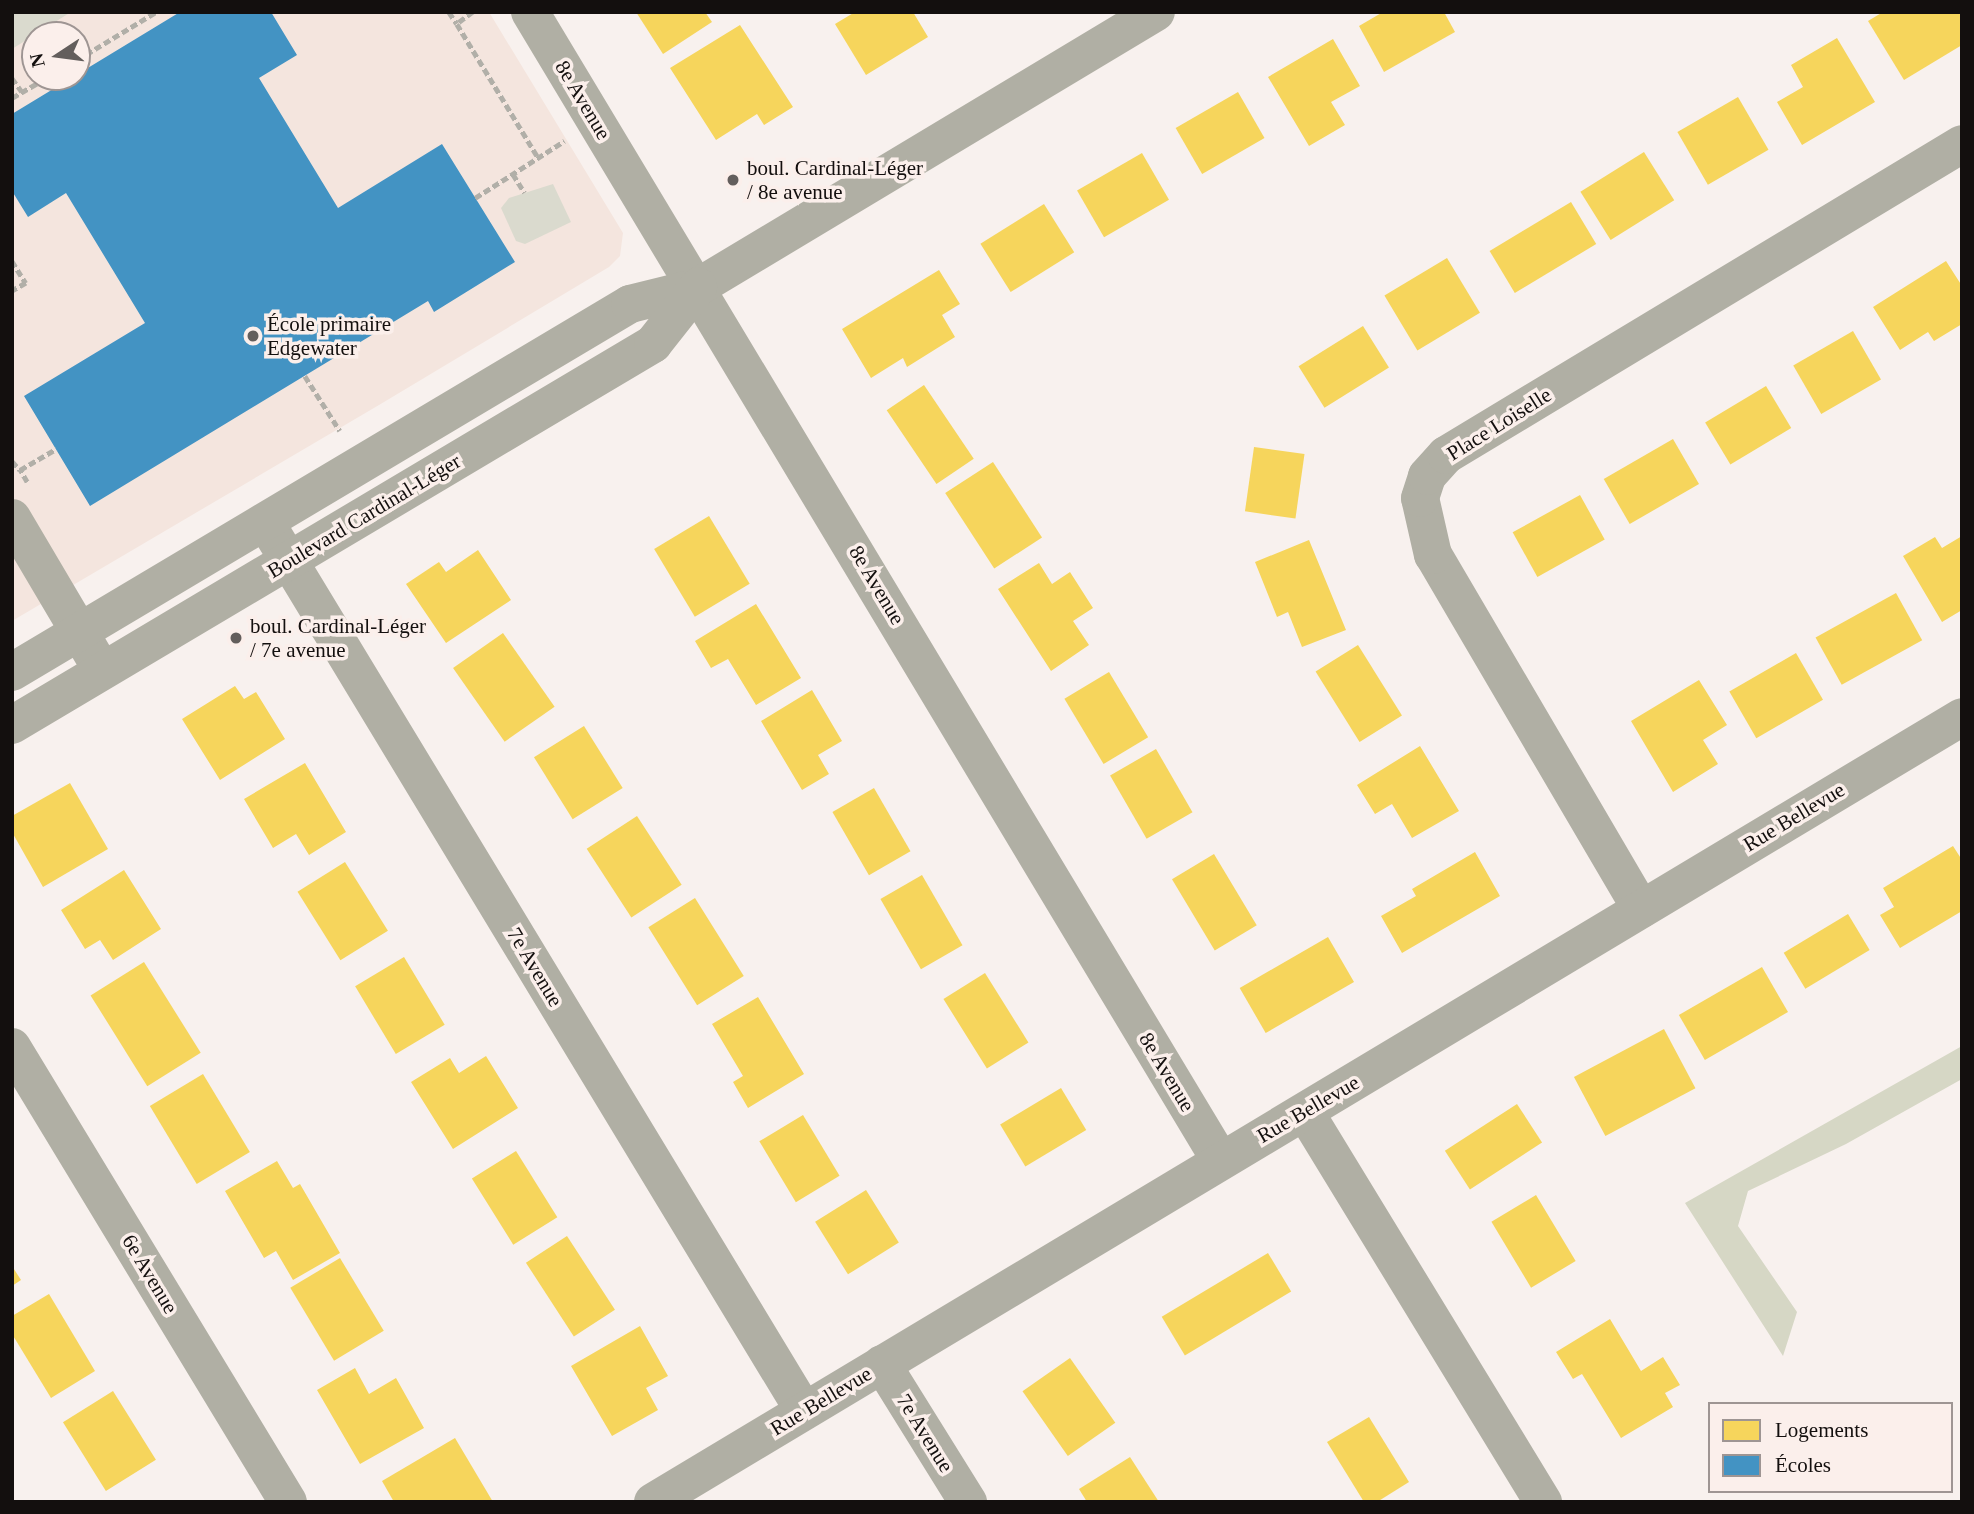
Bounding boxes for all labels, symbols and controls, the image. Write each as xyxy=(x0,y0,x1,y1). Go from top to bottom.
north arrow xyxy=(21,21,91,91)
text: N xyxy=(25,51,49,69)
street label: 8e Avenue xyxy=(549,55,617,145)
place label: boul. Cardinal-Léger / 8e avenue xyxy=(747,155,923,205)
marker: boul. Cardinal-Léger / 8e avenue xyxy=(725,172,741,188)
place label: École primaire Edgewater xyxy=(267,311,391,361)
marker: École primaire Edgewater xyxy=(245,328,261,344)
street label: Place Loiselle xyxy=(1442,382,1556,466)
street label: Boulevard Cardinal-Léger xyxy=(263,448,465,584)
street label: 8e Avenue xyxy=(843,540,911,630)
place label: boul. Cardinal-Léger / 7e avenue xyxy=(250,613,426,663)
marker: boul. Cardinal-Léger / 7e avenue xyxy=(228,630,244,646)
street label: Rue Bellevue xyxy=(1739,777,1849,857)
street label: 7e Avenue xyxy=(501,922,569,1012)
street label: 8e Avenue xyxy=(1133,1027,1201,1117)
street label: Rue Bellevue xyxy=(1252,1070,1364,1148)
street label: 6e Avenue xyxy=(116,1229,184,1319)
street label: Rue Bellevue xyxy=(766,1361,876,1441)
street label: 7e Avenue xyxy=(891,1389,959,1477)
legend xyxy=(1708,1402,1953,1493)
text: Logements xyxy=(1775,1418,1868,1442)
text: Écoles xyxy=(1775,1453,1831,1477)

